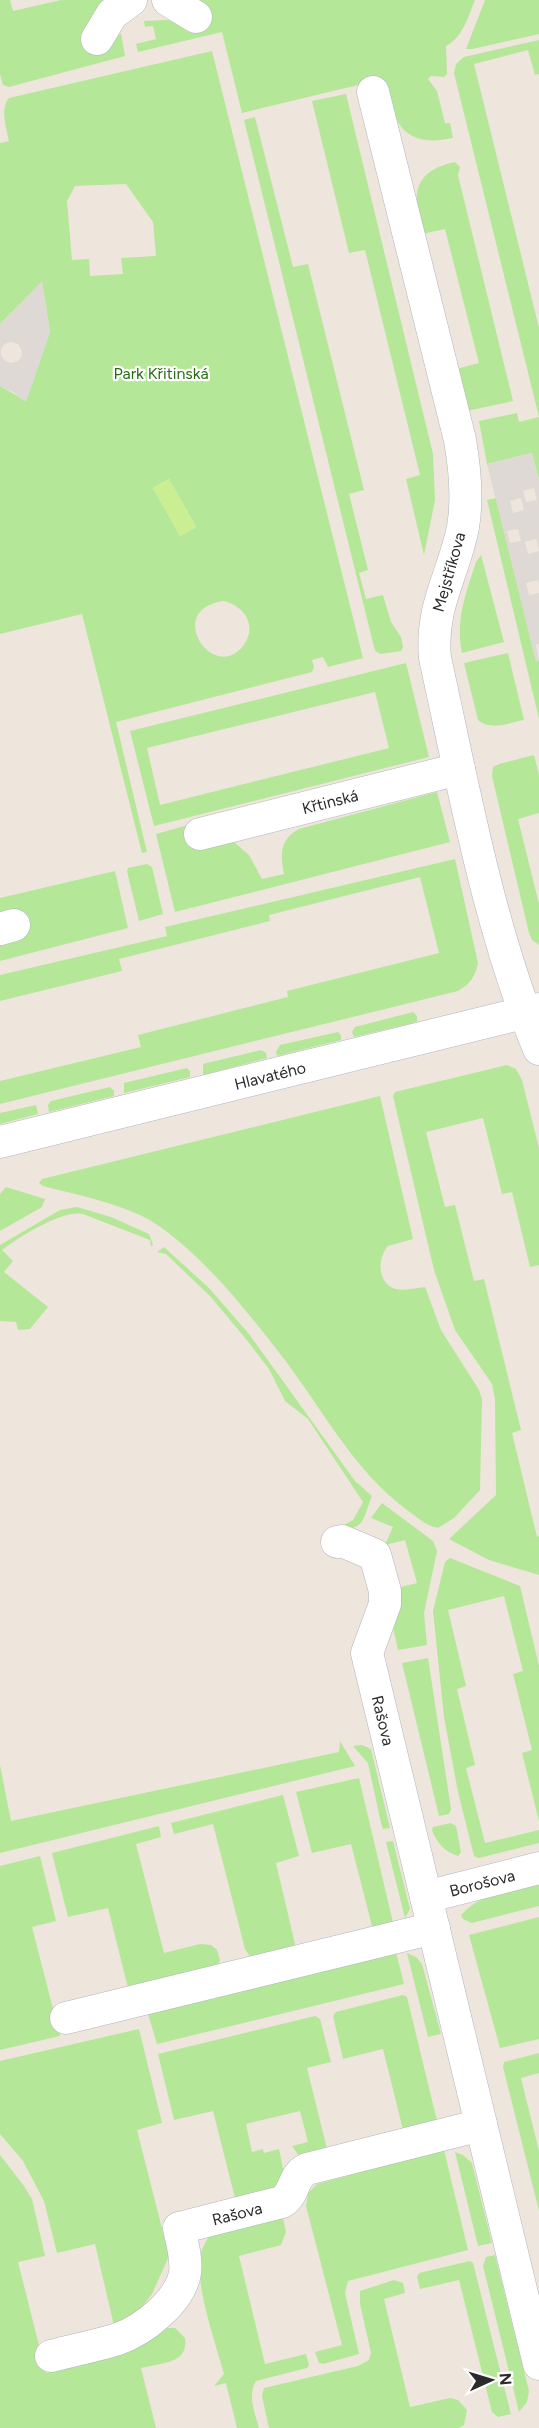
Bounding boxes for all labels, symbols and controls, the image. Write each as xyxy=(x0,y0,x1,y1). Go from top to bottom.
park label: Park Křitinská xyxy=(113,364,209,383)
street label: Mejstříkova xyxy=(429,530,469,614)
street label: Křtinská xyxy=(300,785,360,818)
street label: Hlavatého xyxy=(232,1057,308,1093)
street label: Rašova xyxy=(368,1693,399,1748)
street label: Borošova xyxy=(448,1865,517,1900)
street label: Rašova xyxy=(210,2198,264,2229)
north arrow xyxy=(461,2350,521,2410)
text: N xyxy=(496,2372,515,2386)

